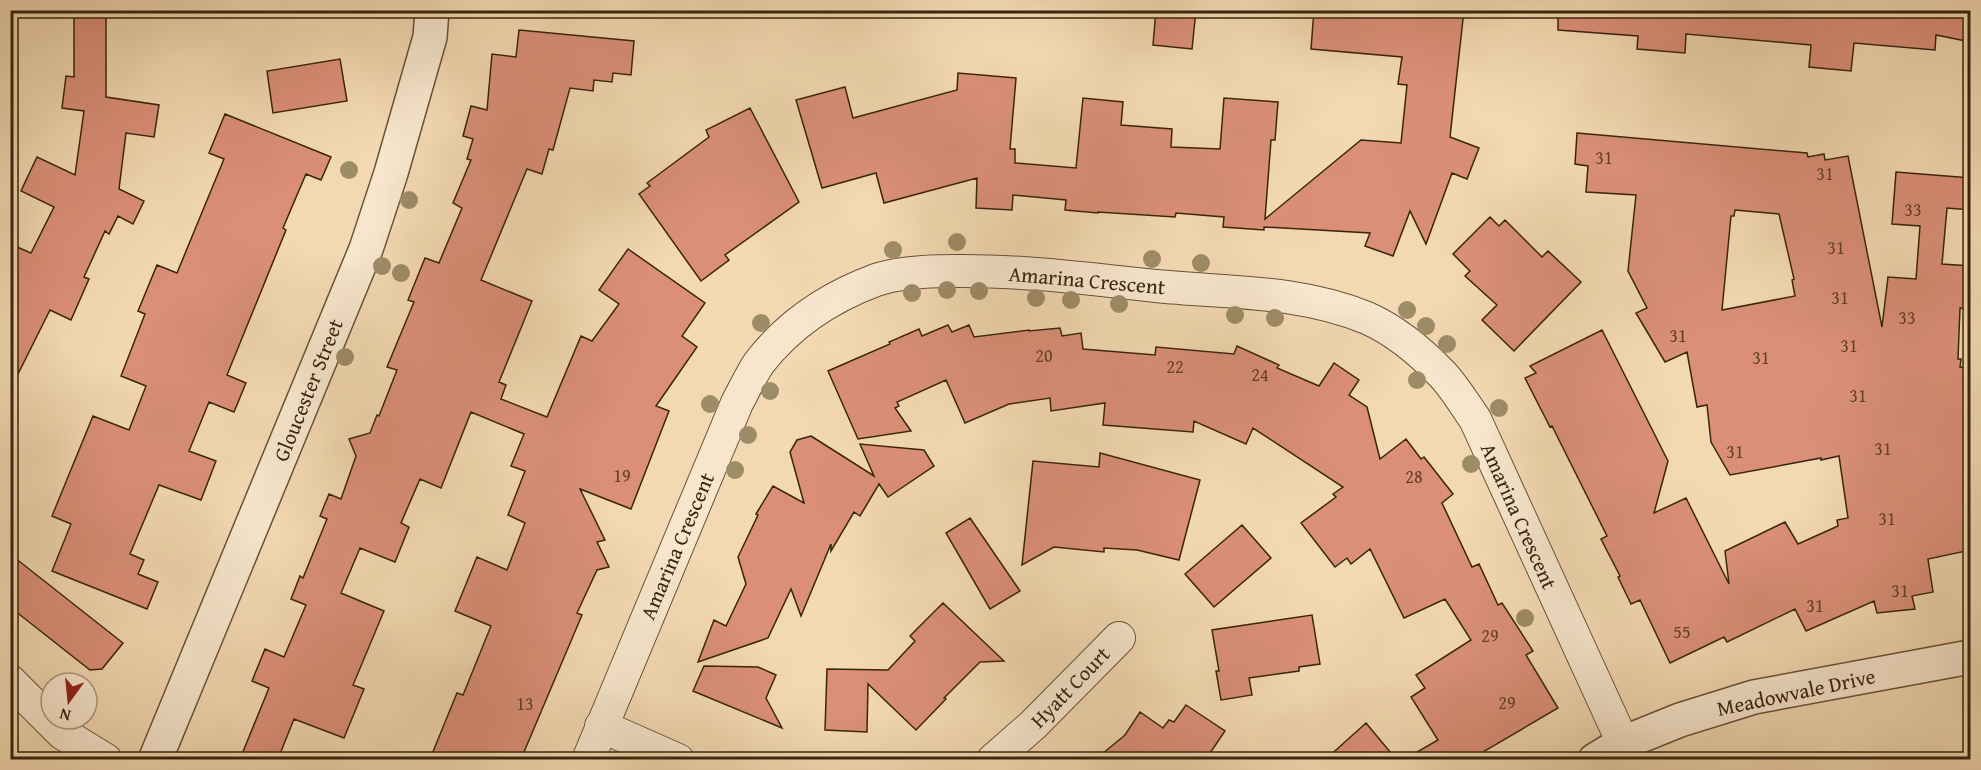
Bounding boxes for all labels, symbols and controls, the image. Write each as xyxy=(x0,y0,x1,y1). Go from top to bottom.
house number: 31 xyxy=(1595,144,1613,171)
house number: 31 xyxy=(1816,160,1834,187)
house number: 33 xyxy=(1904,196,1922,223)
house number: 31 xyxy=(1827,234,1845,261)
street label: Amarina Crescent xyxy=(1007,258,1167,302)
house number: 31 xyxy=(1831,284,1849,311)
house number: 33 xyxy=(1898,304,1916,331)
street label: Gloucester Street xyxy=(265,313,351,466)
house number: 31 xyxy=(1669,322,1687,349)
house number: 31 xyxy=(1840,332,1858,359)
house number: 20 xyxy=(1035,342,1053,369)
house number: 31 xyxy=(1752,344,1770,371)
house number: 22 xyxy=(1166,353,1184,380)
house number: 24 xyxy=(1251,361,1269,388)
house number: 31 xyxy=(1849,382,1867,409)
house number: 31 xyxy=(1874,435,1892,462)
street label: Amarina Crescent xyxy=(1473,438,1565,595)
house number: 31 xyxy=(1726,438,1744,465)
house number: 19 xyxy=(613,462,631,489)
house number: 28 xyxy=(1405,463,1423,490)
street label: Amarina Crescent xyxy=(632,467,722,624)
house number: 31 xyxy=(1878,505,1896,532)
house number: 31 xyxy=(1891,577,1909,604)
house number: 31 xyxy=(1806,592,1824,619)
house number: 55 xyxy=(1673,618,1691,645)
house number: 29 xyxy=(1481,622,1499,649)
street label: Hyatt Court xyxy=(1023,639,1117,735)
street label: Meadowvale Drive xyxy=(1714,660,1878,724)
north arrow xyxy=(39,671,99,731)
house number: 29 xyxy=(1498,689,1516,716)
house number: 13 xyxy=(516,690,534,717)
text: N xyxy=(57,702,73,728)

